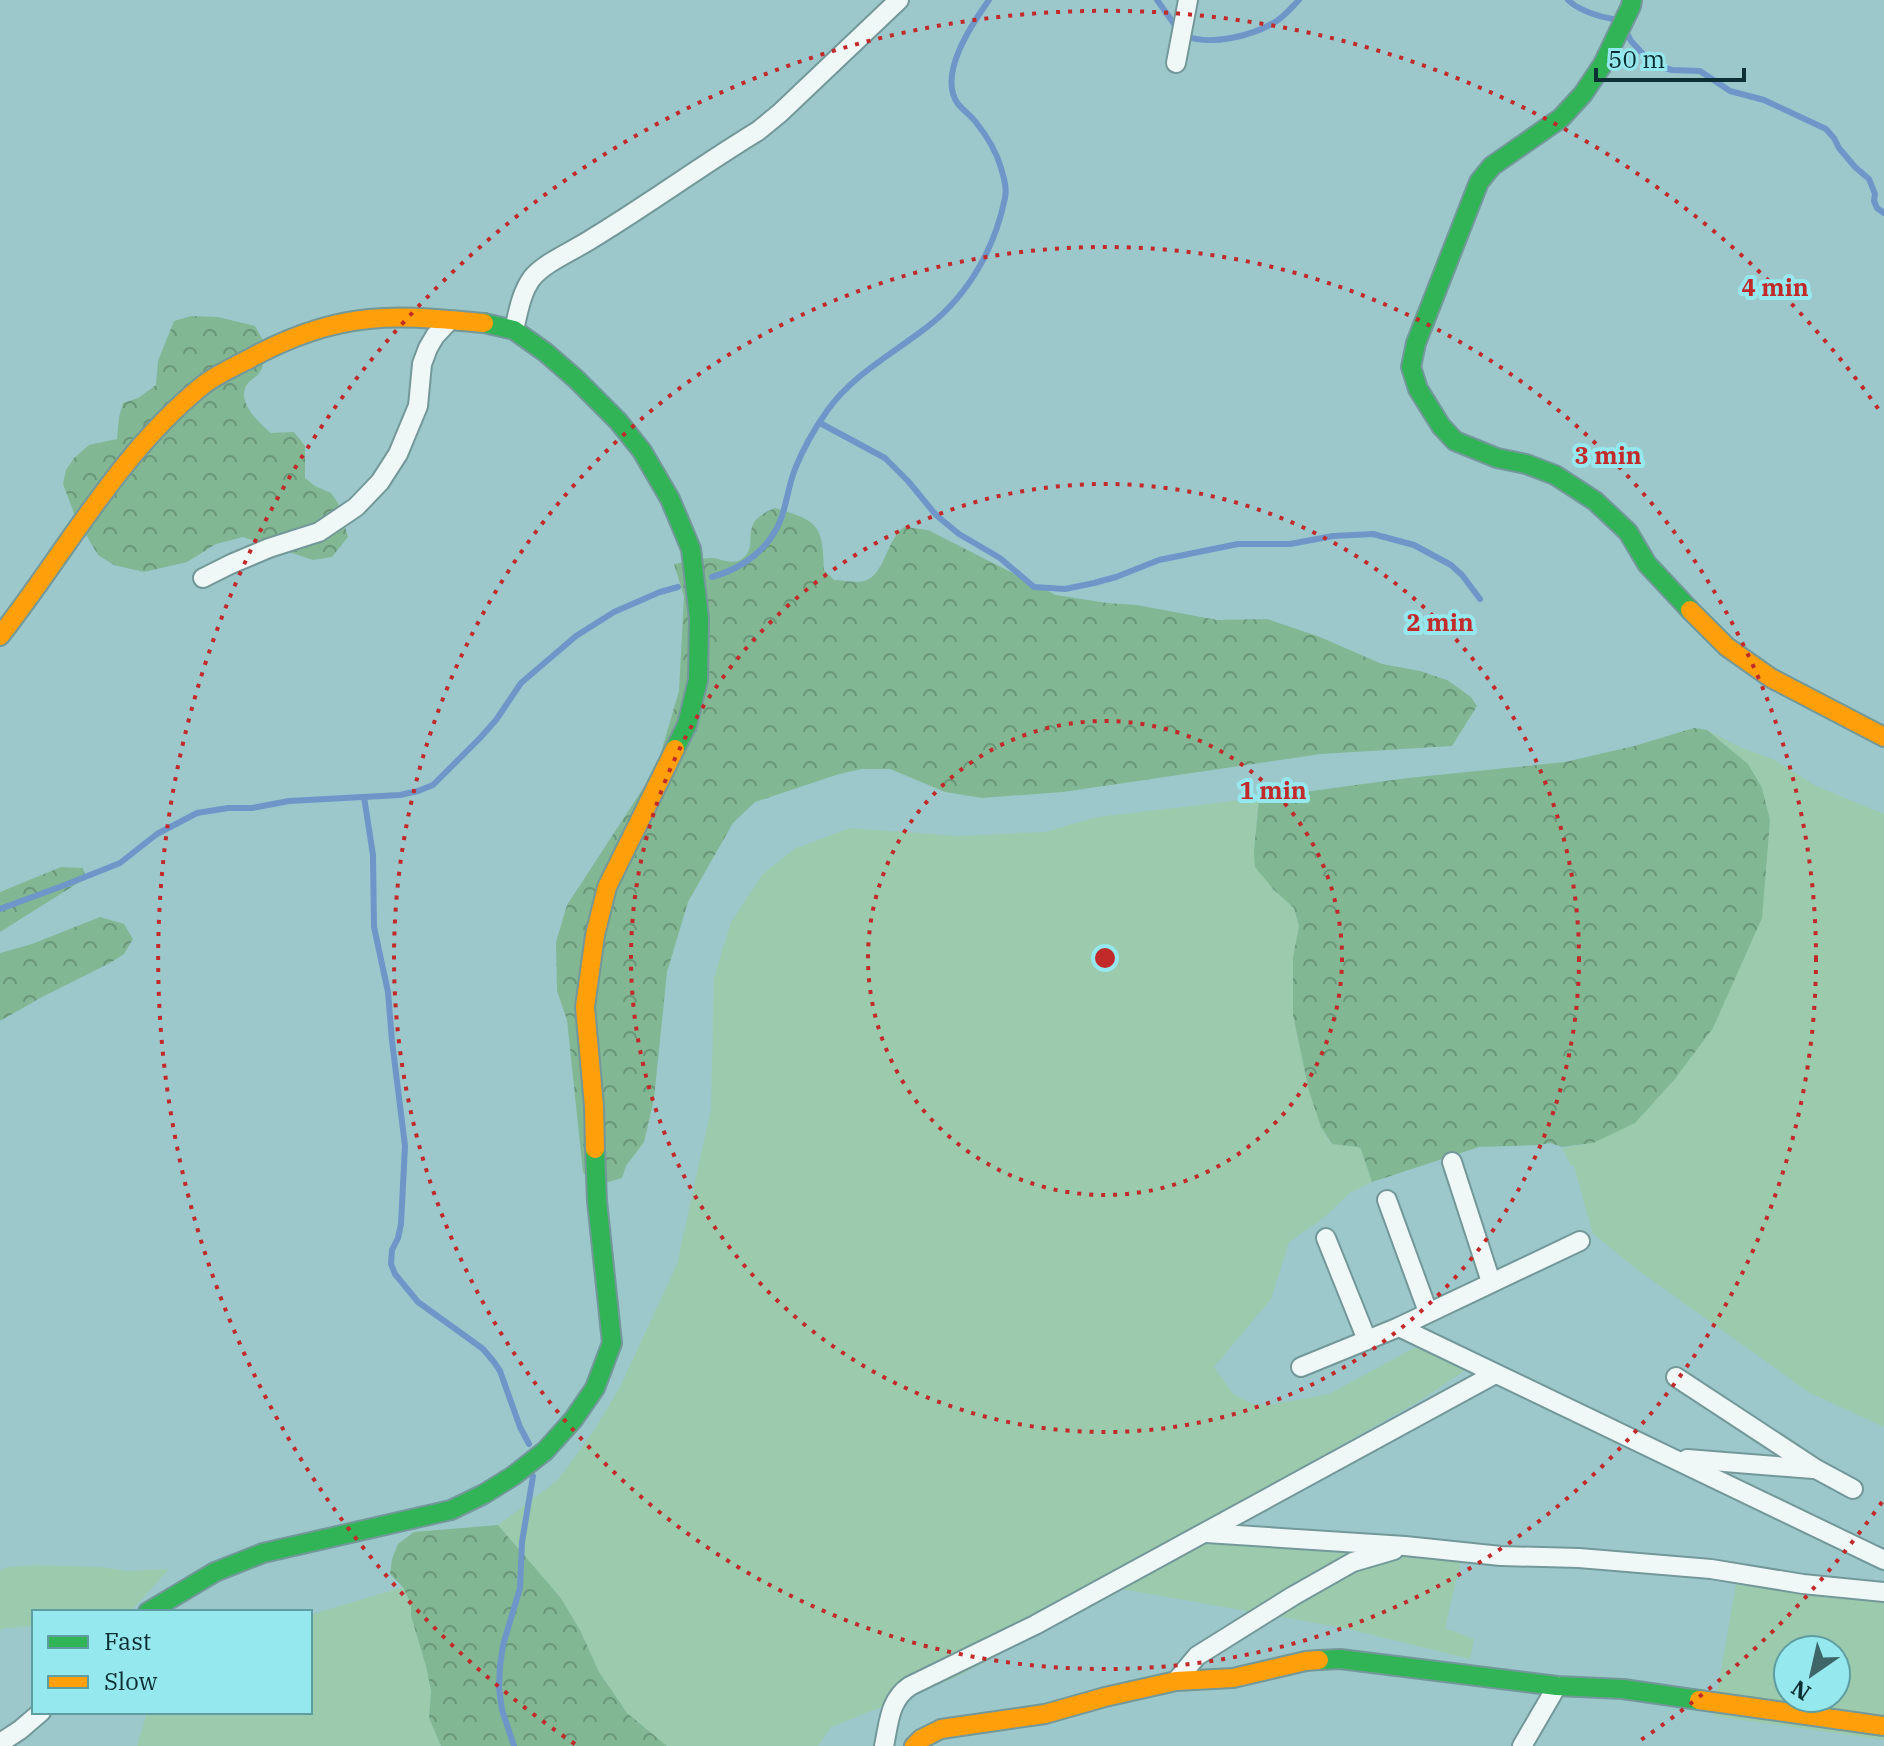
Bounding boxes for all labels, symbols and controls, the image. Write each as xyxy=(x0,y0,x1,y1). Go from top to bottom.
scale bar xyxy=(1596,32,1744,82)
text: 50 m xyxy=(1608,43,1665,75)
text: 4 min xyxy=(1741,271,1809,303)
text: 3 min xyxy=(1574,439,1642,471)
text: 2 min xyxy=(1406,606,1474,638)
text: 1 min xyxy=(1239,774,1307,806)
centre of rings xyxy=(1091,944,1119,972)
legend xyxy=(32,1610,312,1714)
text: Fast xyxy=(104,1625,151,1657)
north arrow xyxy=(1772,1634,1852,1714)
text: Slow xyxy=(104,1665,158,1697)
text: N xyxy=(1785,1674,1816,1708)

